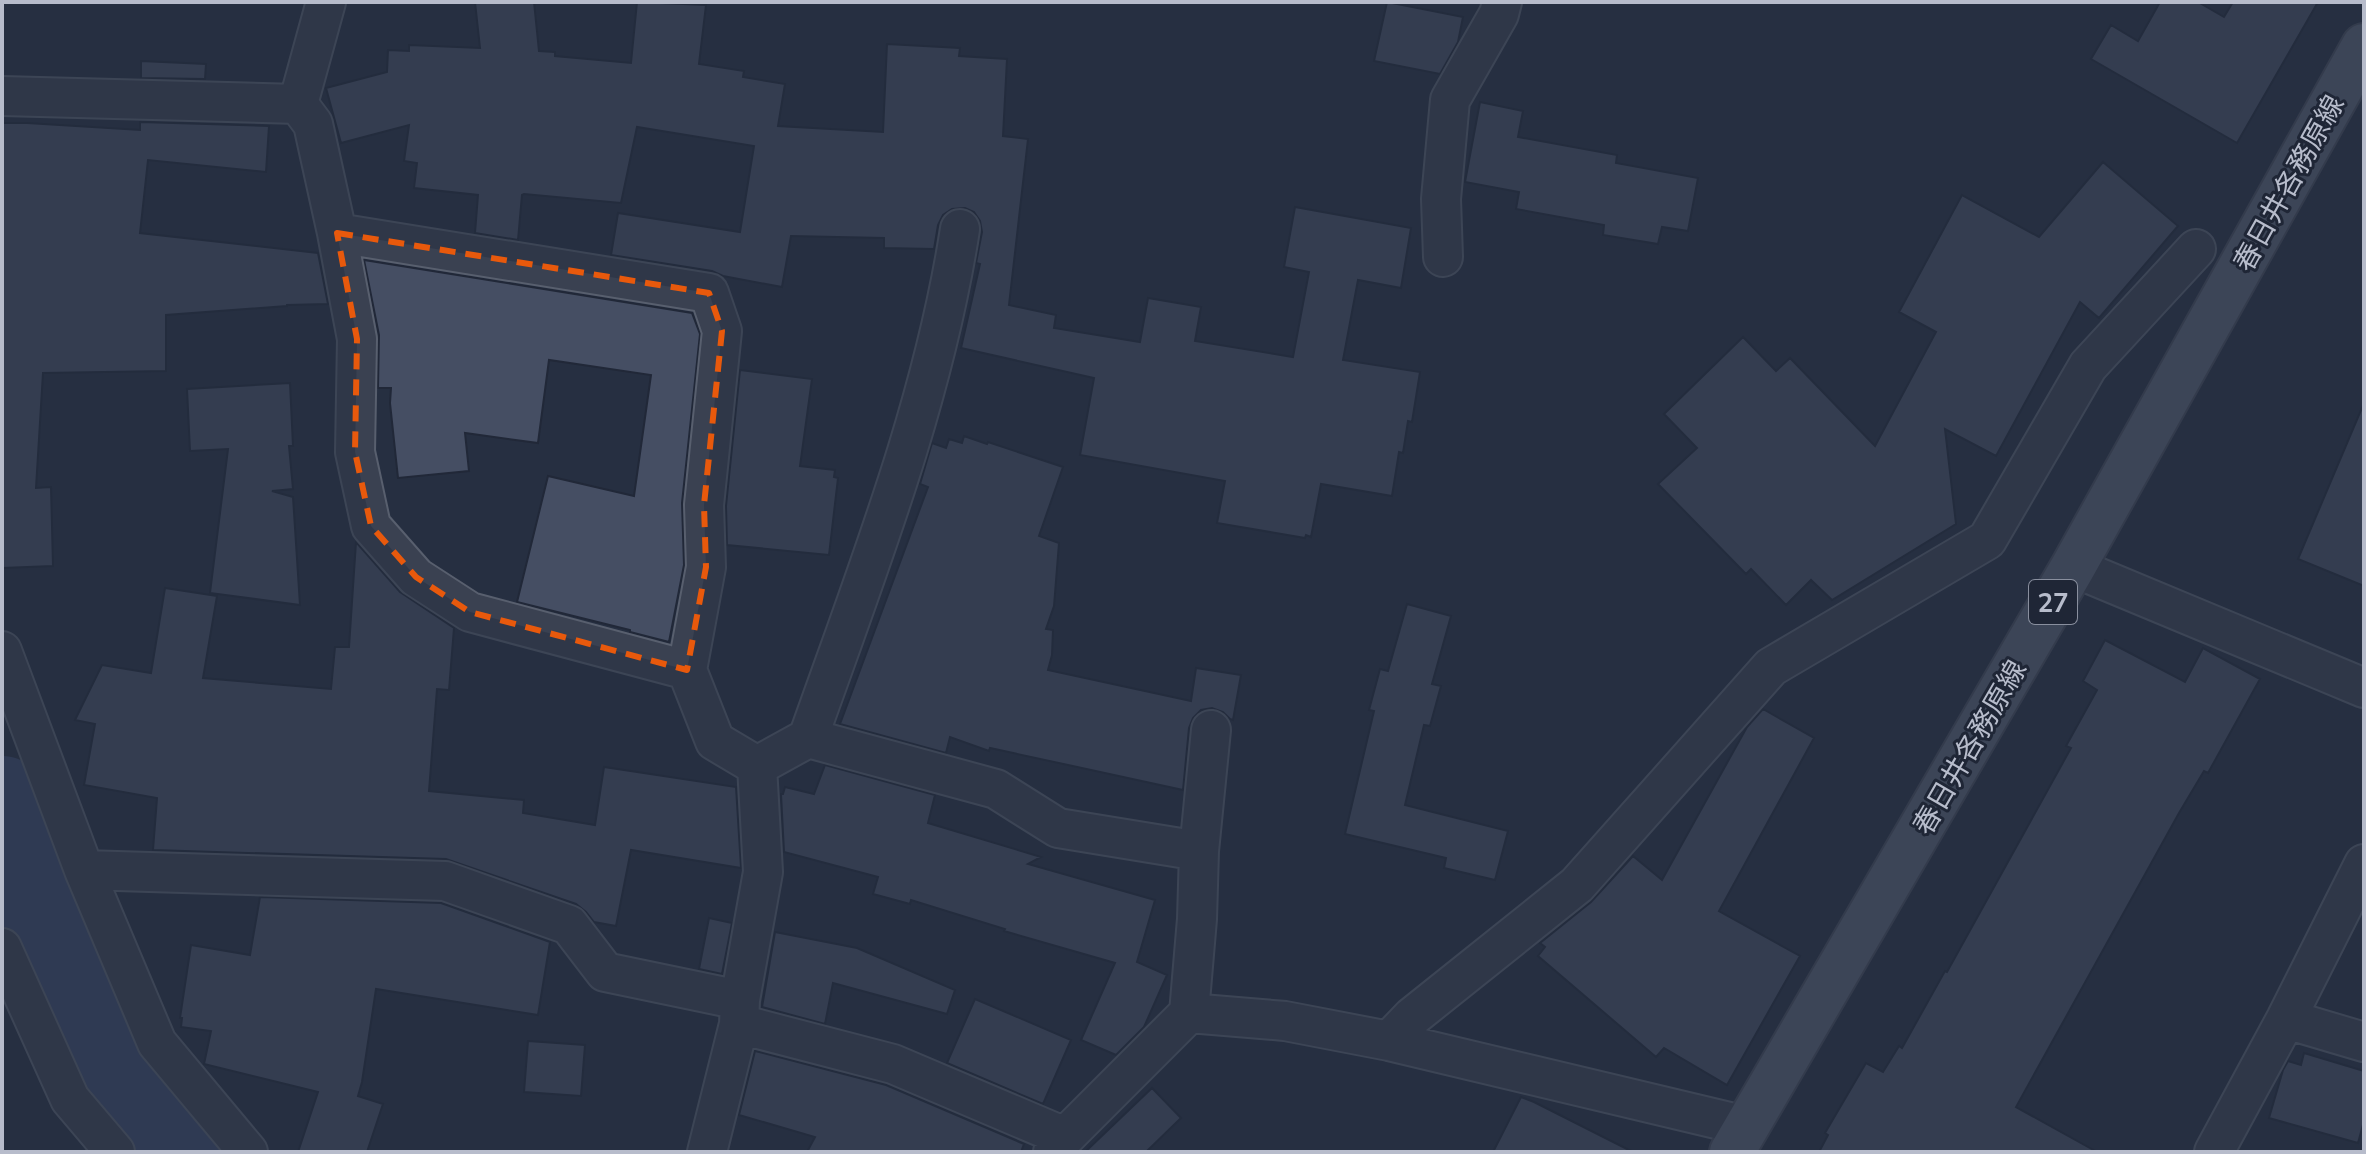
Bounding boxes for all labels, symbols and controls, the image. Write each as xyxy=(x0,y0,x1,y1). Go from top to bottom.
street label: 春日井各務原線 xyxy=(2225,89,2351,277)
road number: 27 xyxy=(2029,580,2077,624)
street label: 春日井各務原線 xyxy=(1905,653,2033,841)

